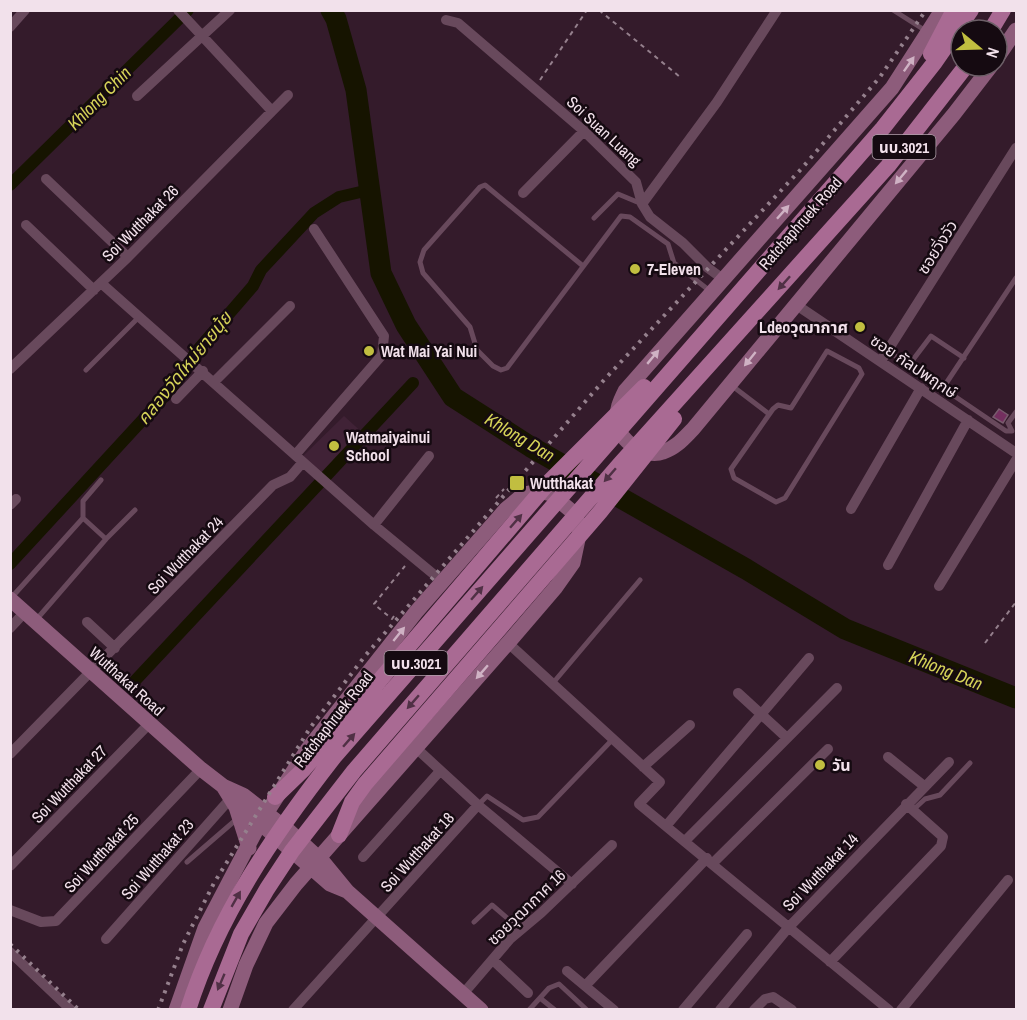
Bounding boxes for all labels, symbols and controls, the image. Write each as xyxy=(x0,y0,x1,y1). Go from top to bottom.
north arrow xyxy=(949,18,1009,78)
text: N xyxy=(981,45,1005,61)
one-way arrow xyxy=(903,56,915,72)
water label: Khlong Chin xyxy=(61,60,137,136)
street label: Soi Suan Luang xyxy=(562,91,646,172)
road number: นบ.3021 xyxy=(872,135,936,159)
one-way arrow xyxy=(895,169,908,185)
street label: Ratchaphruek Road xyxy=(753,172,847,274)
street label: Soi Wutthakat 26 xyxy=(97,180,183,266)
one-way arrow xyxy=(776,205,789,220)
street label: ซอยวิ่งวัว xyxy=(912,216,962,278)
place label: 7-Eleven xyxy=(647,258,701,280)
marker: 7-Eleven xyxy=(628,262,642,276)
one-way arrow xyxy=(778,275,791,290)
water label: คลองวัดใหม่ยายนุ้ย xyxy=(131,305,238,430)
place label: Ldeoวุฒากาศ xyxy=(759,316,848,338)
marker: Ldeoวุฒากาศ xyxy=(853,320,867,334)
street label: ซอย กัลปพฤกษ์ xyxy=(866,329,962,403)
place label: Wat Mai Yai Nui xyxy=(381,340,477,362)
marker: Wat Mai Yai Nui xyxy=(362,344,376,358)
one-way arrow xyxy=(646,350,659,365)
one-way arrow xyxy=(743,351,756,367)
water label: Khlong Dan xyxy=(481,406,559,468)
place label: Watmaiyainui School xyxy=(346,426,430,466)
marker: Watmaiyainui School xyxy=(327,439,341,453)
one-way arrow xyxy=(604,467,617,482)
place label: Wutthakat xyxy=(530,472,594,494)
marker: Wutthakat xyxy=(508,474,526,492)
street label: Soi Wutthakat 24 xyxy=(142,511,228,599)
one-way arrow xyxy=(509,514,522,529)
one-way arrow xyxy=(470,585,484,600)
one-way arrow xyxy=(392,626,404,641)
street label: Wutthakat Road xyxy=(85,641,169,721)
water label: Khlong Dan xyxy=(906,644,986,696)
road number: นบ.3021 xyxy=(384,651,448,675)
one-way arrow xyxy=(476,664,489,679)
street label: Ratchaphruek Road xyxy=(288,666,378,772)
one-way arrow xyxy=(407,694,420,710)
one-way arrow xyxy=(342,733,355,748)
street label: Soi Wutthakat 27 xyxy=(26,740,112,828)
place label: วัน xyxy=(832,754,851,776)
marker: วัน xyxy=(813,758,827,772)
street label: Soi Wutthakat 18 xyxy=(375,807,459,897)
street label: Soi Wutthakat 25 xyxy=(59,809,143,897)
street label: Soi Wutthakat 23 xyxy=(116,814,198,904)
street label: Soi Wutthakat 14 xyxy=(777,828,863,916)
street label: ซอยวุฒากาศ 16 xyxy=(482,864,570,950)
one-way arrow xyxy=(231,890,241,907)
one-way arrow xyxy=(216,974,226,992)

